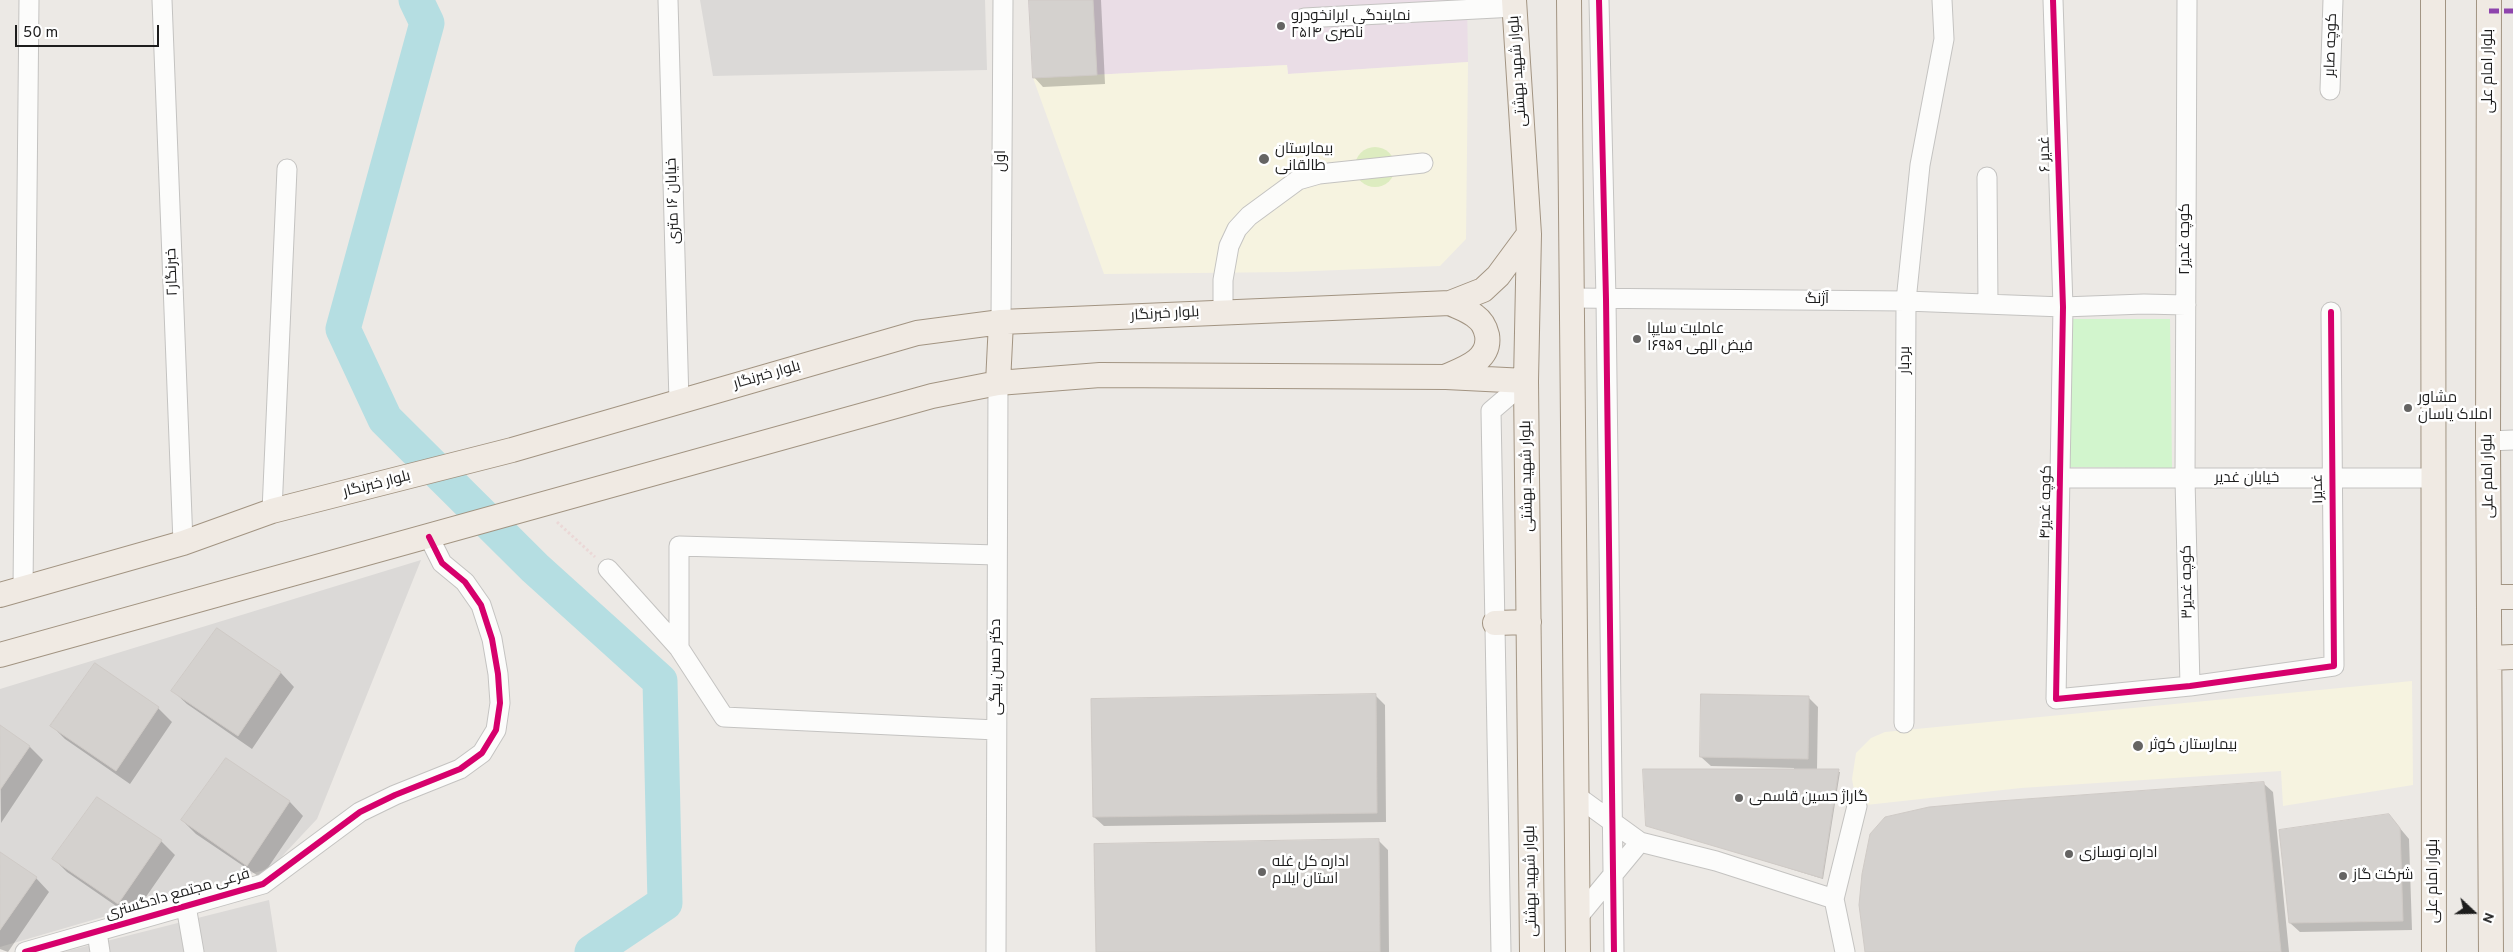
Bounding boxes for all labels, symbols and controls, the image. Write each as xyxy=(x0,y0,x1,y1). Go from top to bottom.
place label: نمایندگی ایرانخودرو ناصری ۲۵۱۴ xyxy=(1291,8,1411,43)
street label: کوچه صابر xyxy=(2322,13,2342,77)
scale bar xyxy=(18,15,161,47)
street label: بلوار شهید بهشتی xyxy=(1506,15,1532,127)
marker: نمایندگی ایرانخودرو ناصری ۲۵۱۴ xyxy=(1275,20,1287,32)
text: 50 m xyxy=(23,24,58,43)
street label: بلوار امام على xyxy=(2480,29,2498,113)
street label: غدیر ۶ xyxy=(2036,136,2056,172)
place label: بیمارستان طالقانی xyxy=(1275,141,1333,176)
street label: اول xyxy=(993,150,1011,172)
marker: بیمارستان طالقانی xyxy=(1257,152,1271,166)
street label: خیابان ۱۶ متری xyxy=(663,158,685,244)
street label: کوچه غدیر۲ xyxy=(2177,203,2195,275)
street label: خبرنگار۲ xyxy=(163,248,183,296)
street label: آژنگ xyxy=(1805,291,1829,309)
street label: بلوار خبرنگار xyxy=(1130,304,1200,326)
place label: عاملیت سایپا ۱۶۹۵۹ فیض الهی xyxy=(1647,321,1753,356)
marker: عاملیت سایپا ۱۶۹۵۹ فیض الهی xyxy=(1631,333,1643,345)
street label: بردبار xyxy=(1897,346,1915,374)
street label: بلوار خبرنگار xyxy=(731,358,803,394)
place label: مشاور املاک یاسان xyxy=(2418,390,2492,425)
marker: مشاور املاک یاسان xyxy=(2402,402,2414,414)
street label: بلوار شهید بهشتی xyxy=(1518,420,1538,532)
street label: بلوار امام على xyxy=(2479,434,2499,518)
street label: کوچه غدیر۴ xyxy=(2037,465,2057,539)
street label: بلوار خبرنگار xyxy=(341,468,413,502)
street label: خیابان غدیر xyxy=(2215,470,2279,488)
street label: غدیر۱ xyxy=(2310,474,2328,504)
street label: کوچه غدیر۳ xyxy=(2178,545,2198,619)
street label: دکتر حسن بیگی xyxy=(988,619,1006,715)
place label: بیمارستان کوثر xyxy=(2149,737,2237,755)
marker: بیمارستان کوثر xyxy=(2131,739,2145,753)
place label: گاراژ حسین قاسمی xyxy=(1749,789,1868,807)
marker: گاراژ حسین قاسمی xyxy=(1733,792,1745,804)
street label: بلوار شهید بهشتی xyxy=(1522,825,1542,937)
street label: بلوار امام على xyxy=(2425,839,2443,923)
place label: اداره نوسازی xyxy=(2079,845,2157,863)
marker: اداره نوسازی xyxy=(2063,848,2075,860)
place label: اداره کل غله استان ایلام xyxy=(1272,854,1349,889)
street label: فرعی مجتمع دادگستری xyxy=(104,866,252,924)
marker: اداره کل غله استان ایلام xyxy=(1256,866,1268,878)
place label: شرکت گاز xyxy=(2353,867,2413,885)
marker: شرکت گاز xyxy=(2337,870,2349,882)
north arrow xyxy=(2448,887,2498,937)
text: N xyxy=(2478,910,2497,925)

